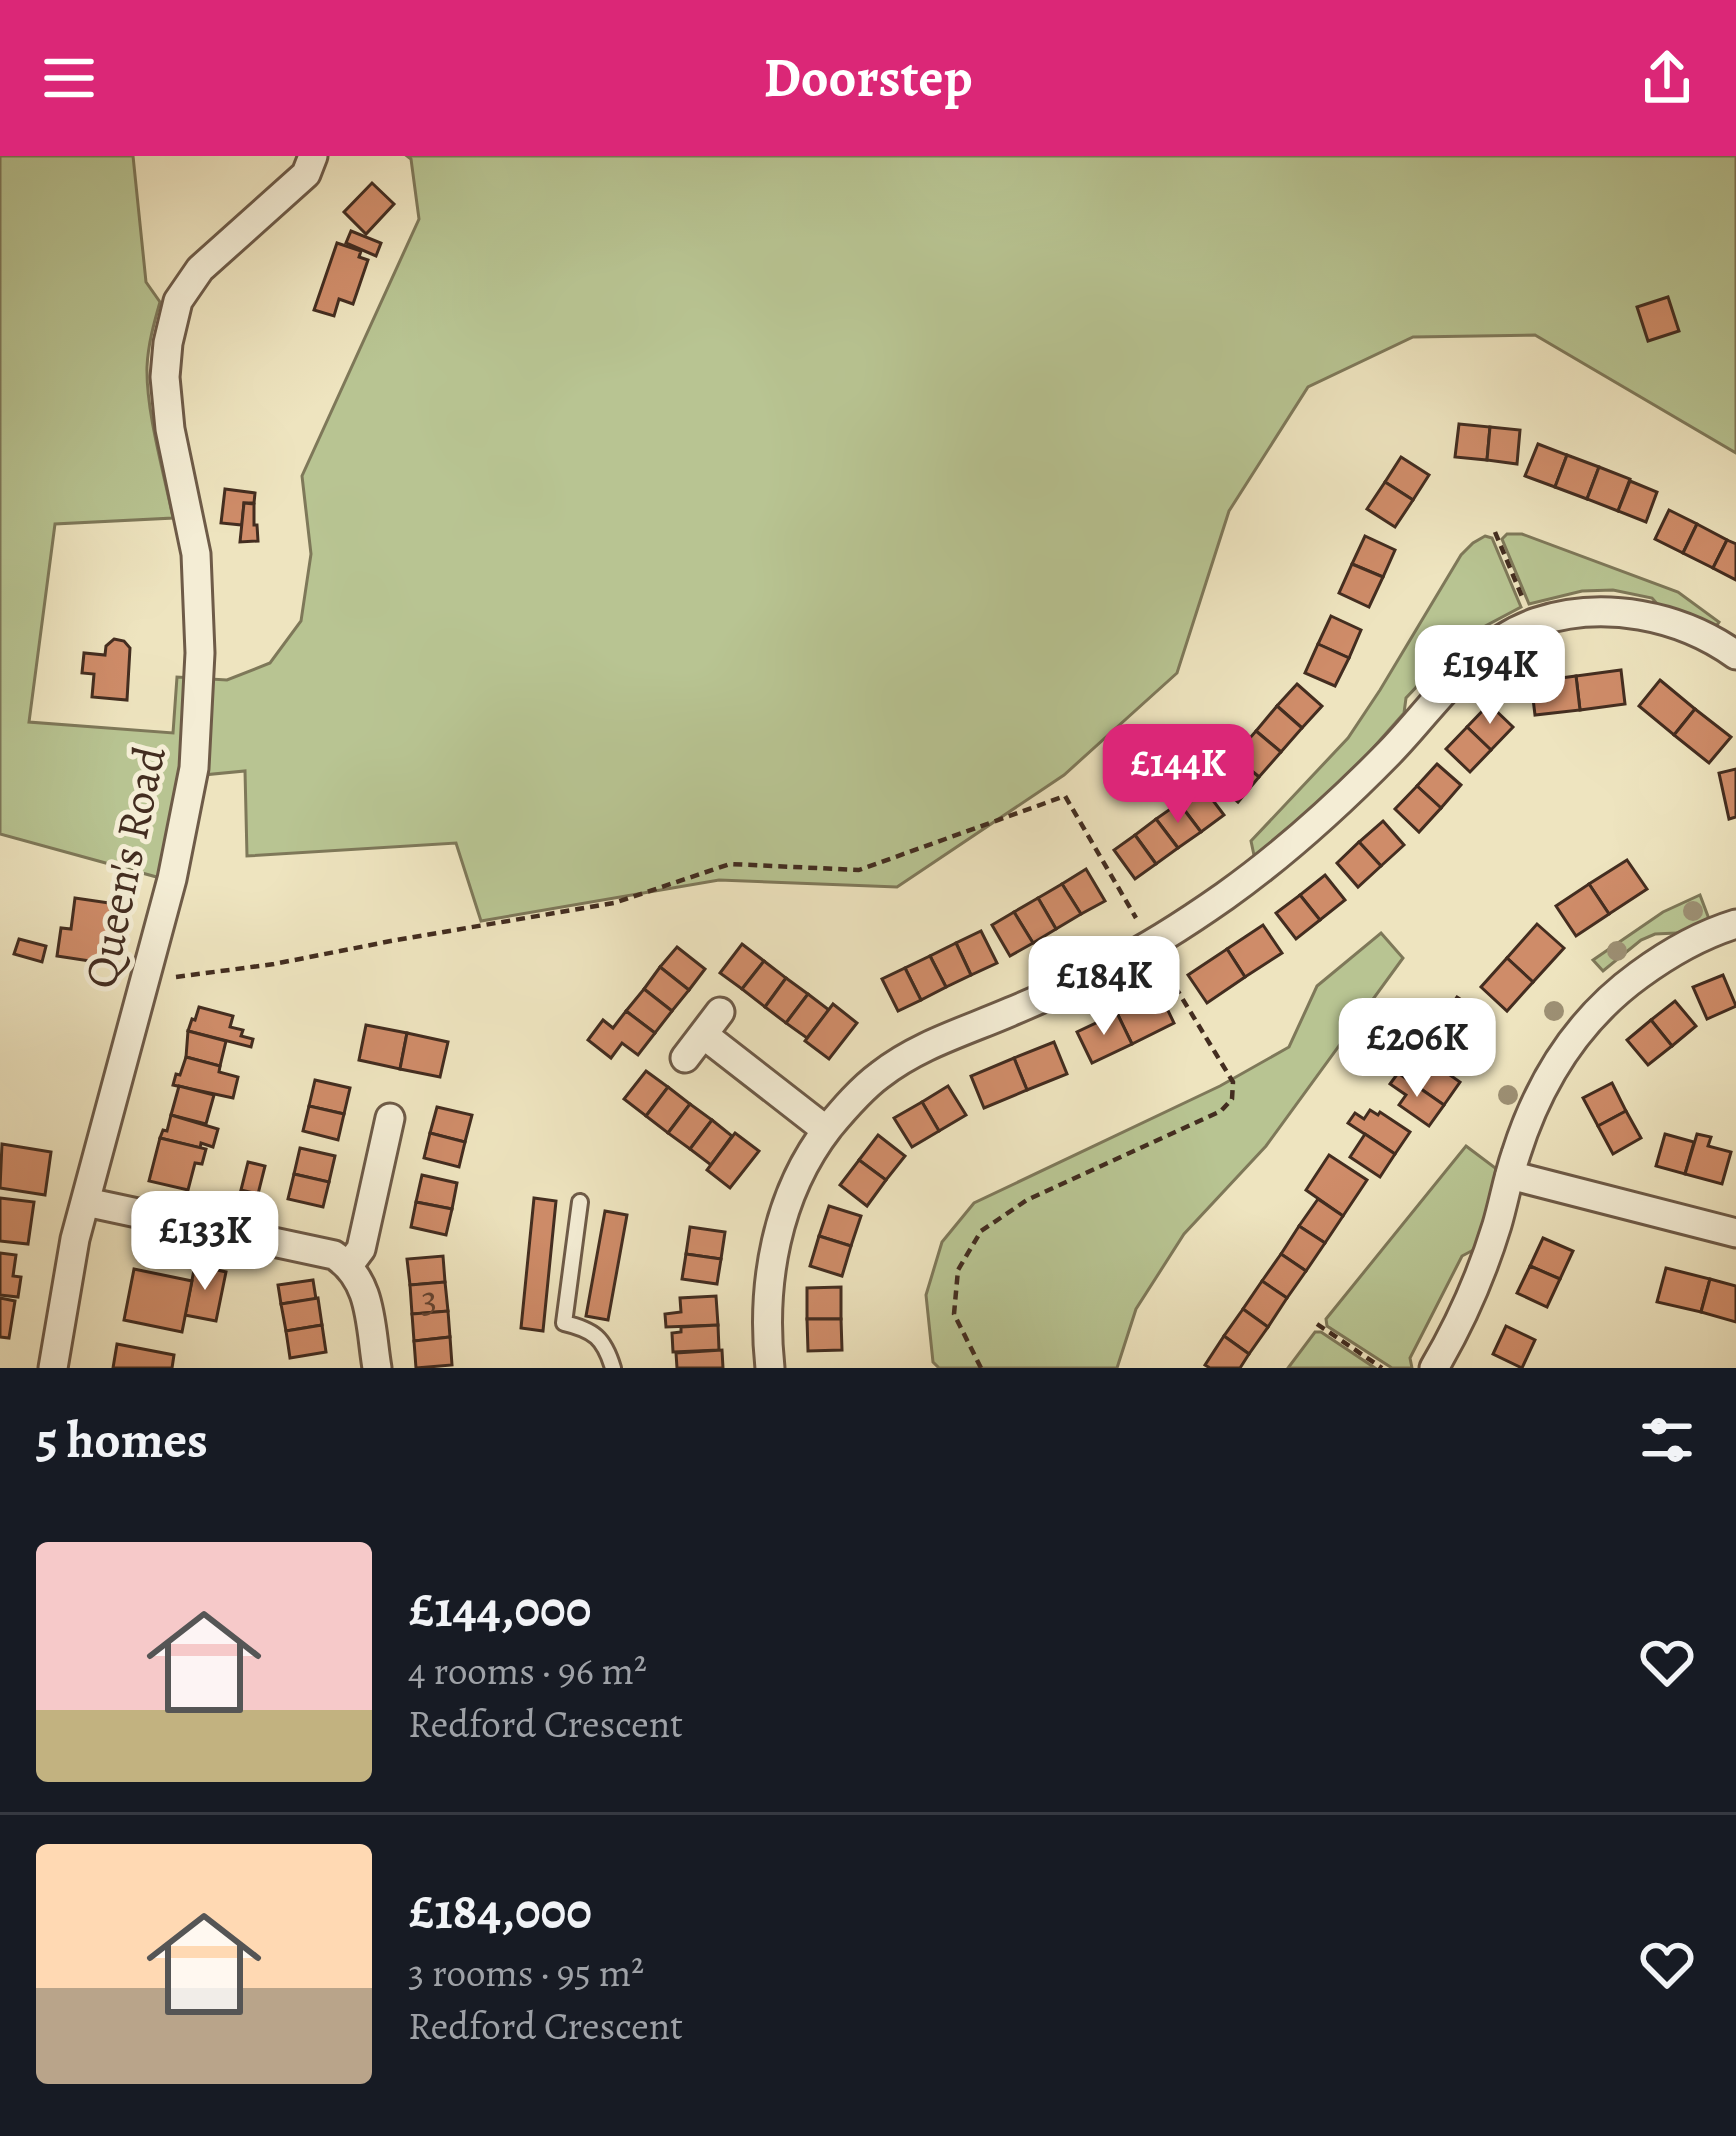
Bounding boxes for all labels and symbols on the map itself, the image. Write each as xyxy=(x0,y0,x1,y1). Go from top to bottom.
pin: £194K xyxy=(1406,625,1574,727)
pin: £144K xyxy=(1094,724,1262,826)
street label: Queen's Road xyxy=(69,740,181,994)
pin: £184K xyxy=(1020,936,1188,1038)
pin: £206K xyxy=(1333,998,1501,1100)
pin: £133K xyxy=(121,1191,289,1293)
house number: 3 xyxy=(421,1272,437,1325)

